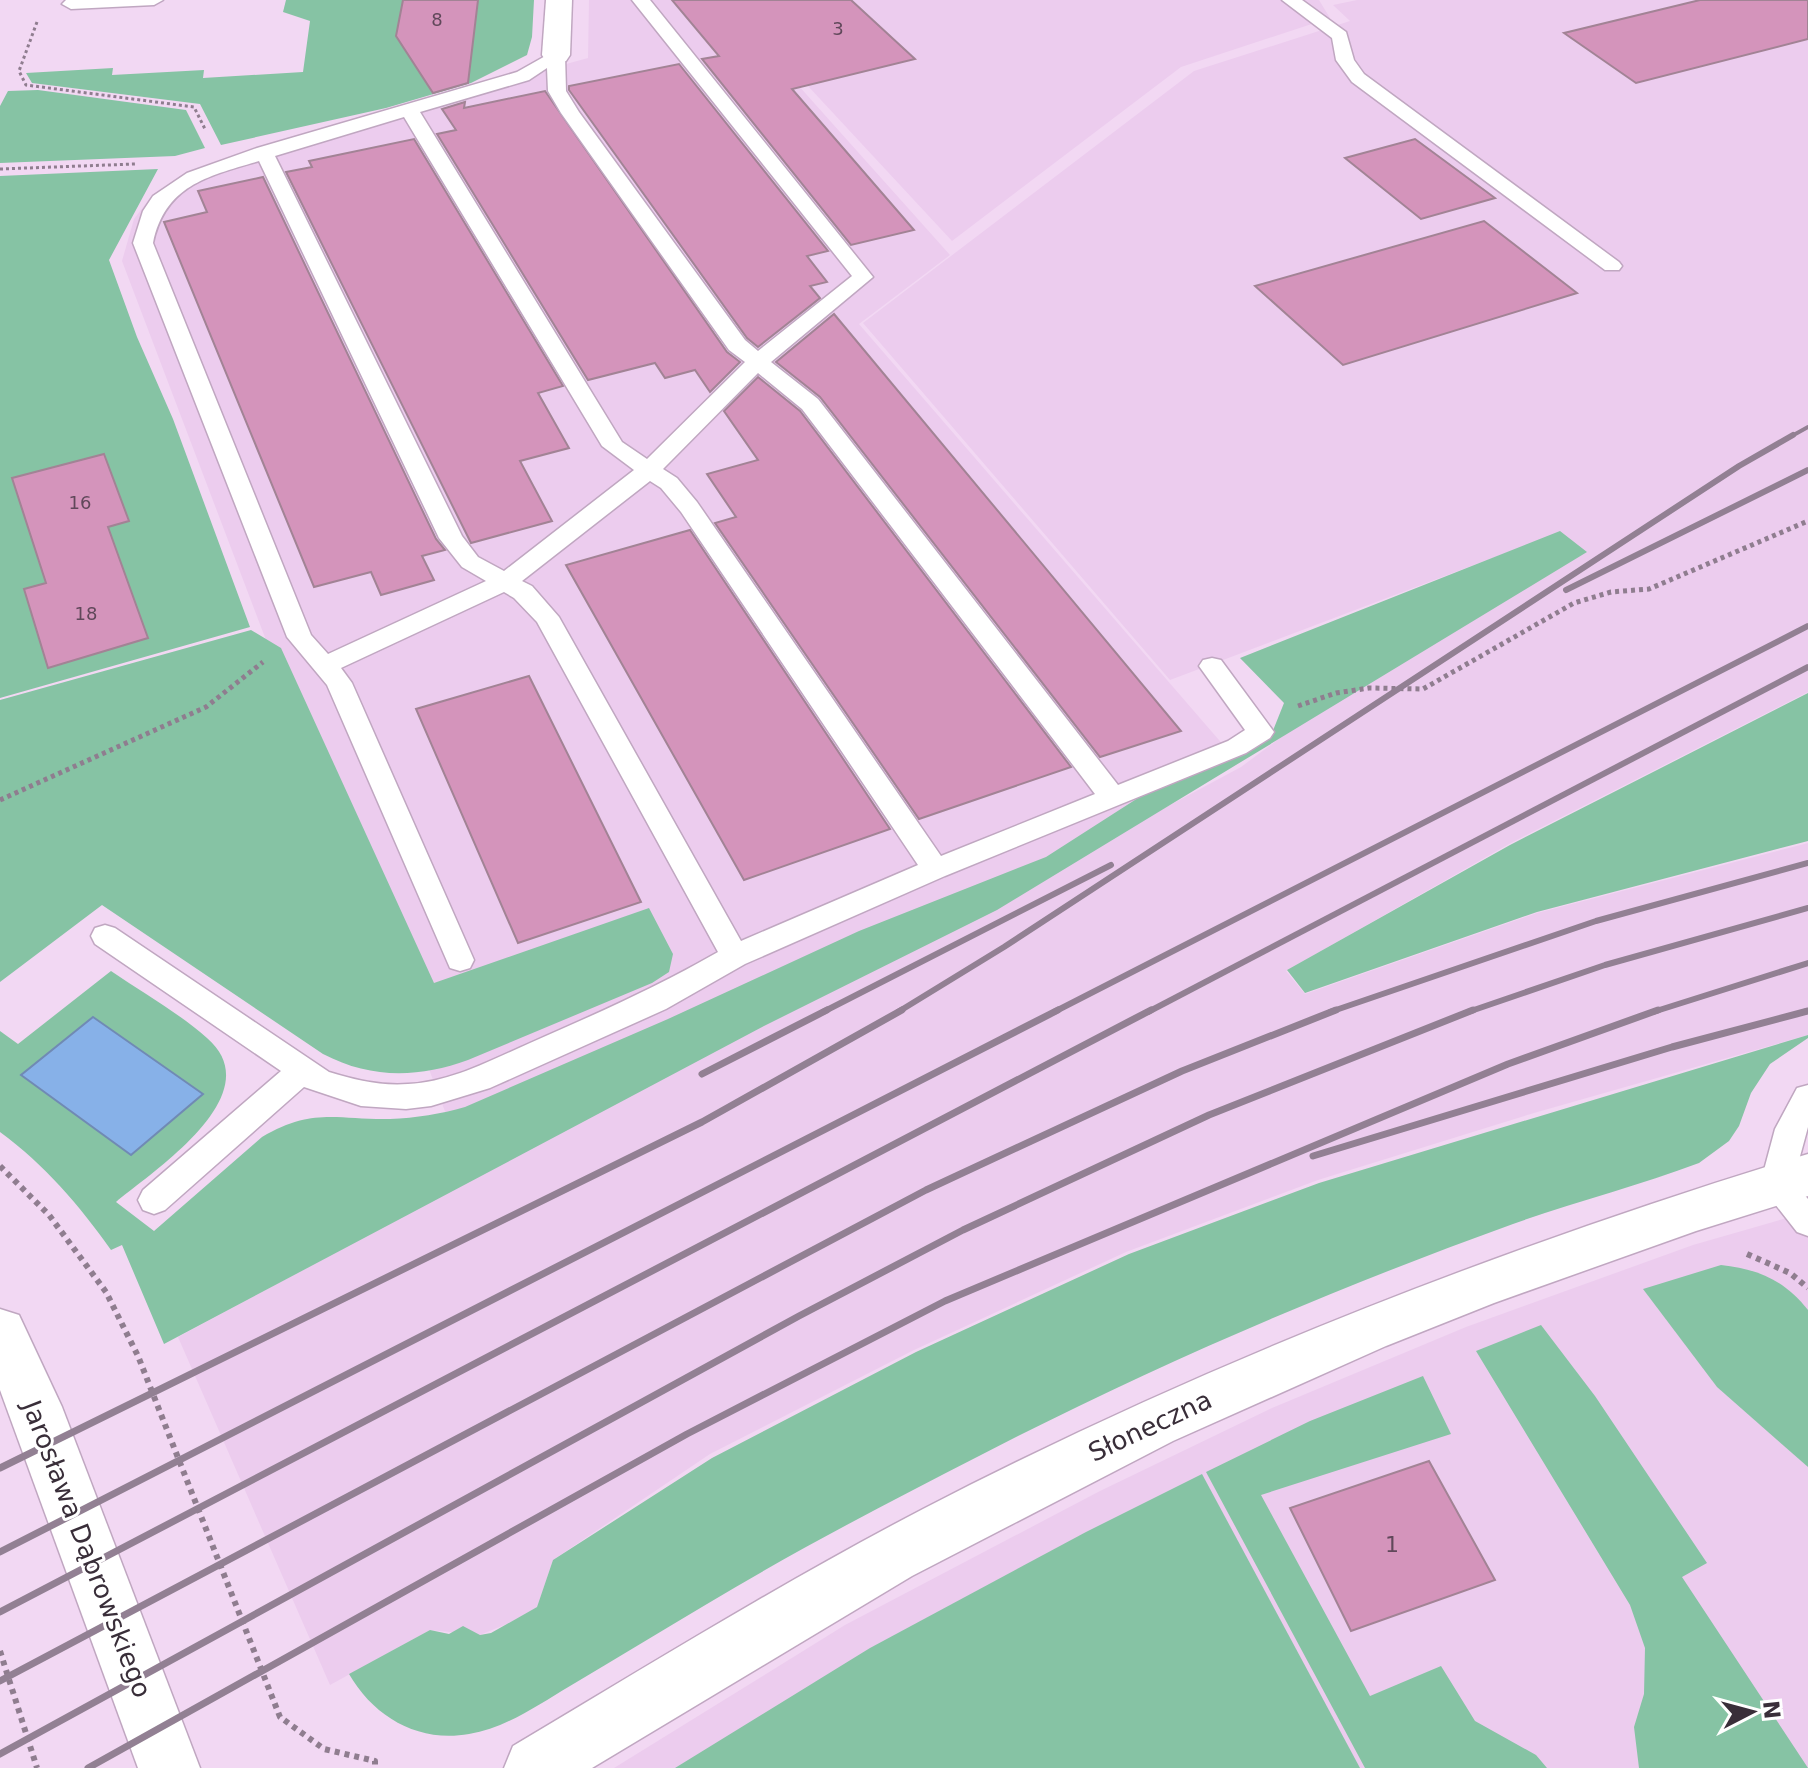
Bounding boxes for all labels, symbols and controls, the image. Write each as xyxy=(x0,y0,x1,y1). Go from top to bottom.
house number: 8 xyxy=(431,9,443,30)
house number: 3 xyxy=(832,18,844,39)
house number: 16 xyxy=(69,492,91,513)
house number: 18 xyxy=(75,603,97,624)
street label: Słoneczna xyxy=(1084,1384,1216,1468)
street label: Jarosława Dąbrowskiego xyxy=(16,1394,158,1702)
house number: 1 xyxy=(1385,1532,1399,1557)
north arrow xyxy=(1712,1672,1792,1752)
text: N xyxy=(1758,1699,1785,1720)

